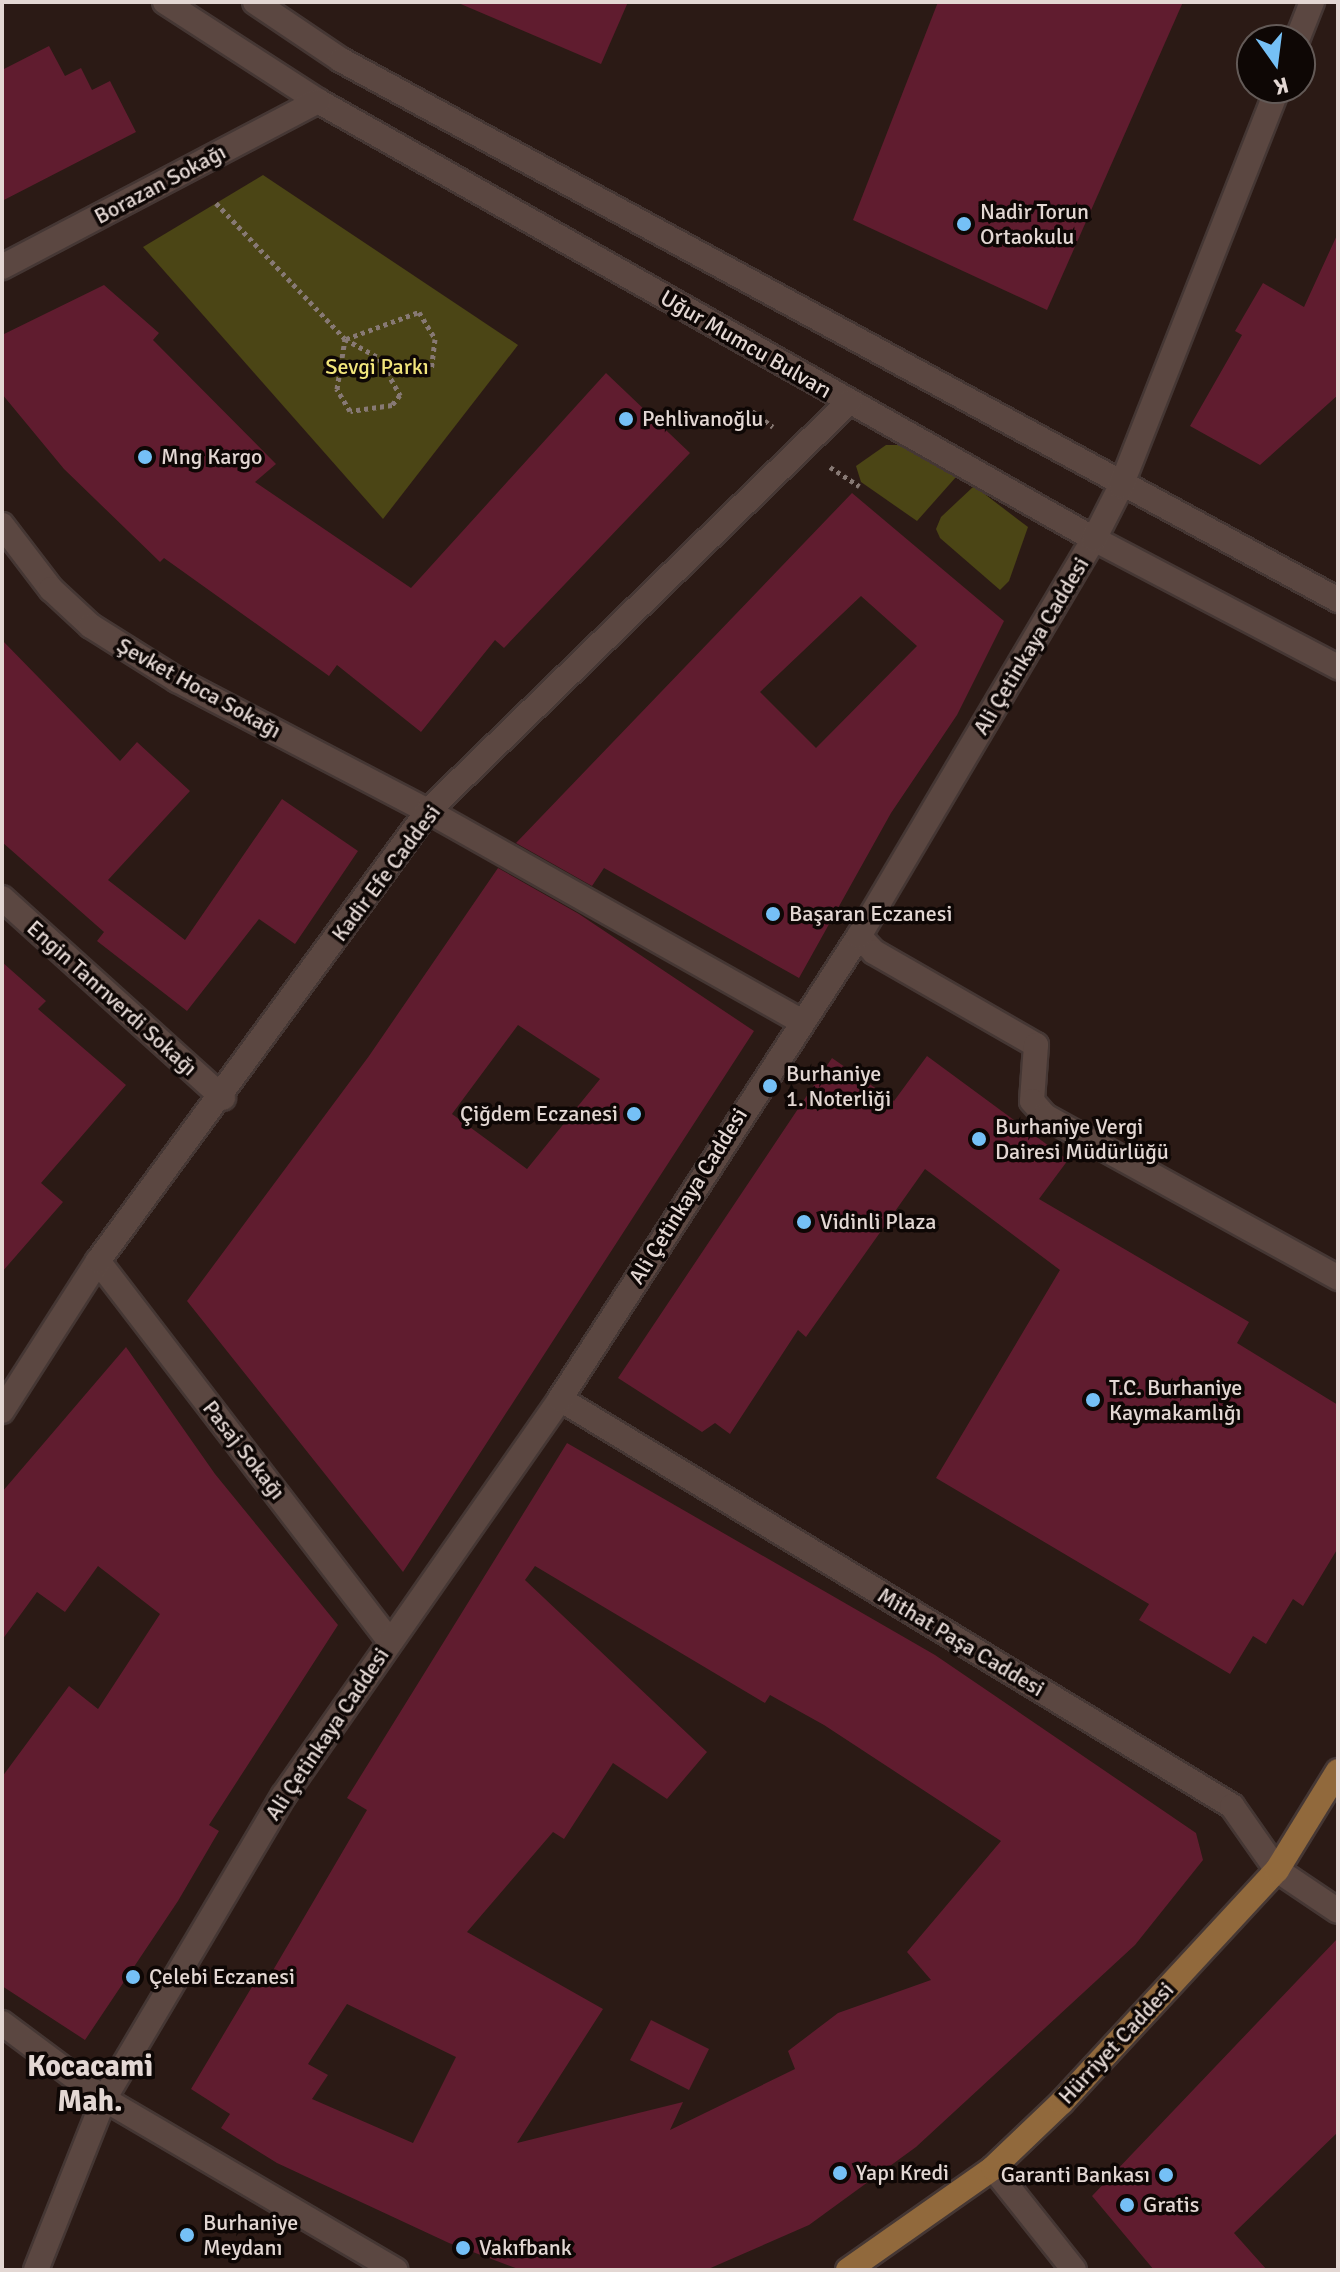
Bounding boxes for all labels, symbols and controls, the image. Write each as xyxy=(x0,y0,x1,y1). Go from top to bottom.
north arrow xyxy=(1236,24,1316,104)
text: K xyxy=(1272,71,1291,101)
street label: Borazan Sokağı xyxy=(90,138,230,230)
place label: Nadir Torun Ortaokulu xyxy=(980,198,1089,250)
marker: Nadir Torun Ortaokulu xyxy=(955,215,973,233)
street label: Uğur Mumcu Bulvarı xyxy=(656,284,836,404)
park label: Sevgi Parkı xyxy=(325,354,429,380)
place label: Pehlivanoğlu xyxy=(642,406,763,432)
marker: Pehlivanoğlu xyxy=(617,410,635,428)
place label: Mng Kargo xyxy=(161,444,262,470)
marker: Mng Kargo xyxy=(136,448,154,466)
street label: Ali Çetinkaya Caddesi xyxy=(968,552,1094,740)
street label: Şevket Hoca Sokağı xyxy=(113,632,285,744)
street label: Kadir Efe Caddesi xyxy=(326,800,446,946)
place label: Başaran Eczanesi xyxy=(789,901,952,927)
marker: Başaran Eczanesi xyxy=(764,905,782,923)
street label: Engin Tanrıverdi Sokağı xyxy=(22,915,202,1081)
place label: Burhaniye 1. Noterliği xyxy=(786,1060,891,1112)
marker: Burhaniye 1. Noterliği xyxy=(761,1077,779,1095)
place label: Çiğdem Eczanesi xyxy=(460,1101,618,1127)
street label: Ali Çetinkaya Caddesi xyxy=(623,1103,753,1289)
marker: Çiğdem Eczanesi xyxy=(625,1105,643,1123)
place label: Burhaniye Vergi Dairesi Müdürlüğü xyxy=(995,1113,1169,1164)
marker: Burhaniye Vergi Dairesi Müdürlüğü xyxy=(970,1130,988,1148)
place label: Vidinli Plaza xyxy=(820,1209,936,1235)
marker: Vidinli Plaza xyxy=(795,1213,813,1231)
place label: T.C. Burhaniye Kaymakamlığı xyxy=(1109,1374,1242,1426)
marker: T.C. Burhaniye Kaymakamlığı xyxy=(1084,1391,1102,1409)
street label: Pasaj Sokağı xyxy=(197,1395,291,1505)
street label: Mithat Paşa Caddesi xyxy=(873,1582,1049,1702)
street label: Ali Çetinkaya Caddesi xyxy=(259,1643,395,1825)
place label: Çelebi Eczanesi xyxy=(149,1964,295,1990)
marker: Çelebi Eczanesi xyxy=(124,1968,142,1986)
street label: Hürriyet Caddesi xyxy=(1053,1977,1179,2109)
district label: Kocacami Mah. xyxy=(27,2049,153,2120)
place label: Yapı Kredi xyxy=(856,2160,949,2186)
place label: Garanti Bankası xyxy=(1001,2162,1150,2188)
marker: Yapı Kredi xyxy=(831,2164,849,2182)
marker: Garanti Bankası xyxy=(1157,2166,1175,2184)
place label: Gratis xyxy=(1143,2192,1199,2218)
marker: Gratis xyxy=(1118,2196,1136,2214)
place label: Burhaniye Meydanı xyxy=(203,2209,298,2260)
marker: Burhaniye Meydanı xyxy=(178,2226,196,2244)
place label: Vakıfbank xyxy=(479,2235,572,2261)
marker: Vakıfbank xyxy=(454,2239,472,2257)

